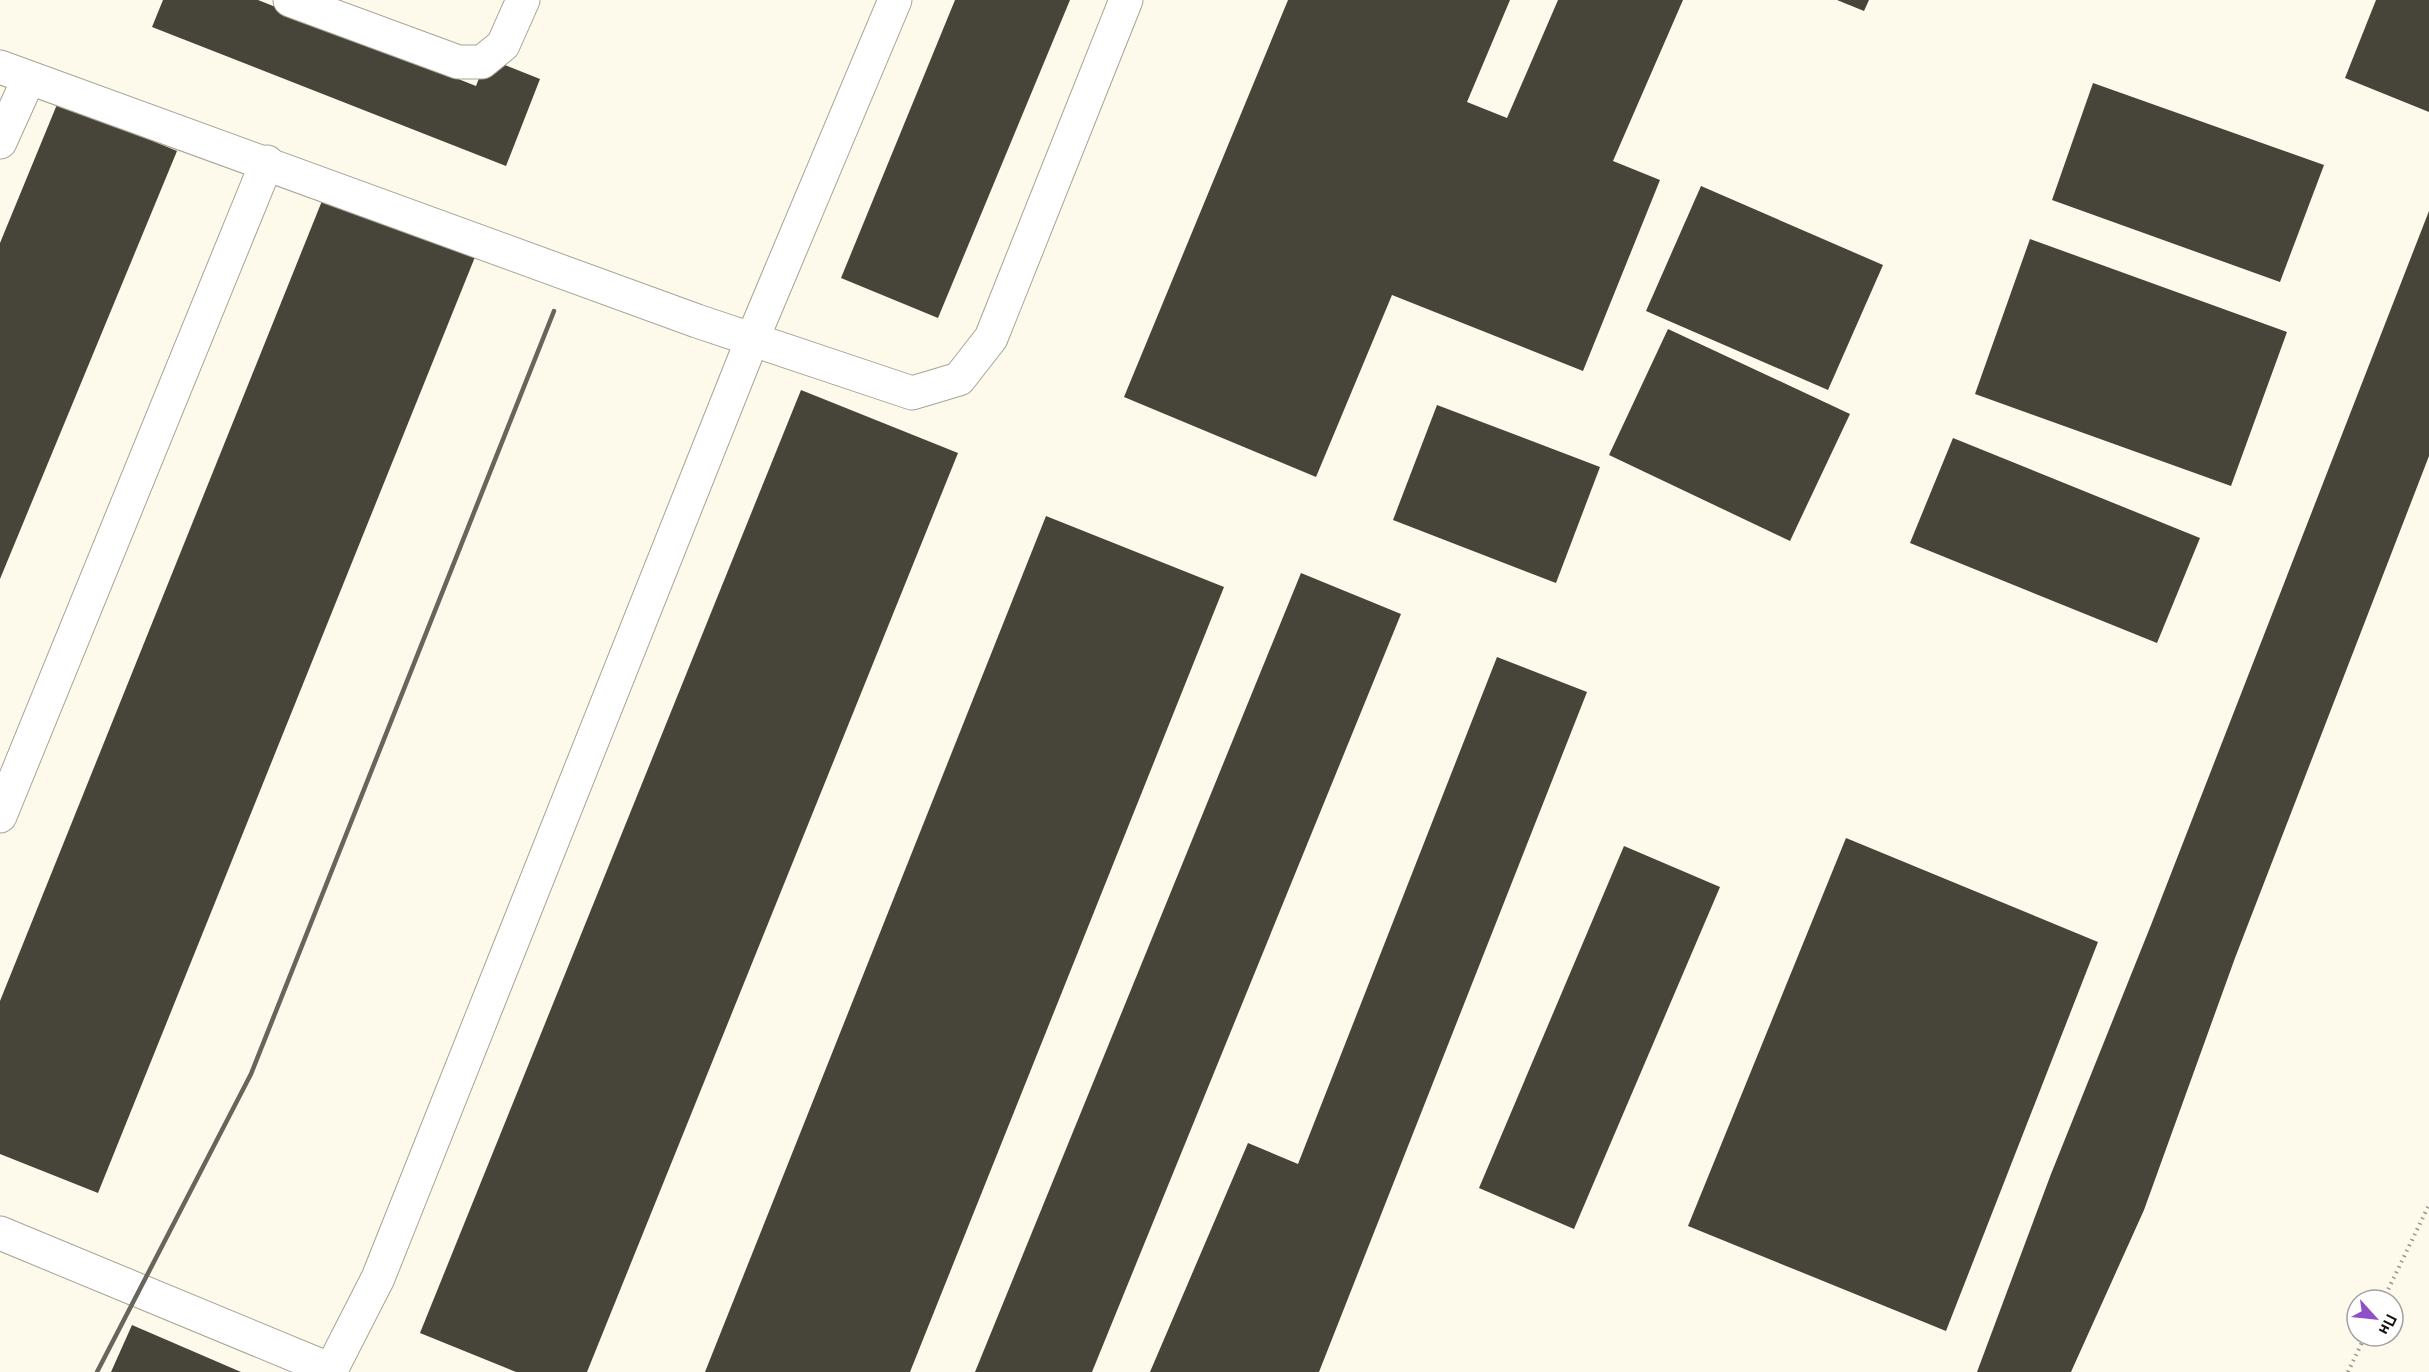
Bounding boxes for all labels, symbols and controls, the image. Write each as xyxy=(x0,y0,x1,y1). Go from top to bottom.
north arrow xyxy=(2345,1288,2405,1348)
text: Пн xyxy=(2376,1311,2401,1338)

